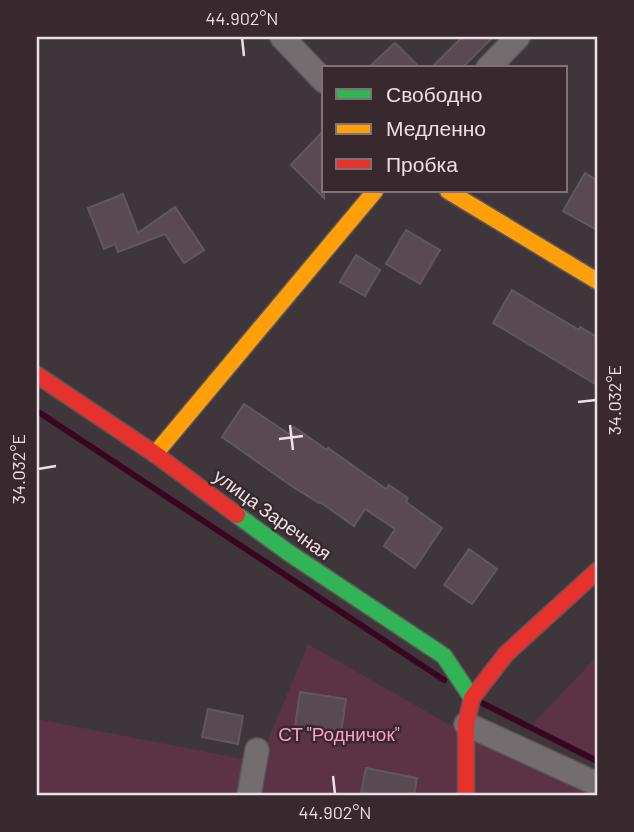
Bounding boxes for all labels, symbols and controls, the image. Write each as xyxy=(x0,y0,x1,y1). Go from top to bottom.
text: 44.902°N xyxy=(205,7,279,29)
legend xyxy=(322,66,568,192)
text: Свободно xyxy=(386,81,483,106)
text: Медленно xyxy=(386,115,486,140)
text: Пробка xyxy=(386,151,458,176)
text: 34.032°E xyxy=(603,365,625,435)
text: 34.032°E xyxy=(7,434,29,504)
street label: улица Заречная xyxy=(210,464,336,564)
park label: СТ "Родничок" xyxy=(278,722,400,745)
text: 44.902°N xyxy=(298,801,372,823)

